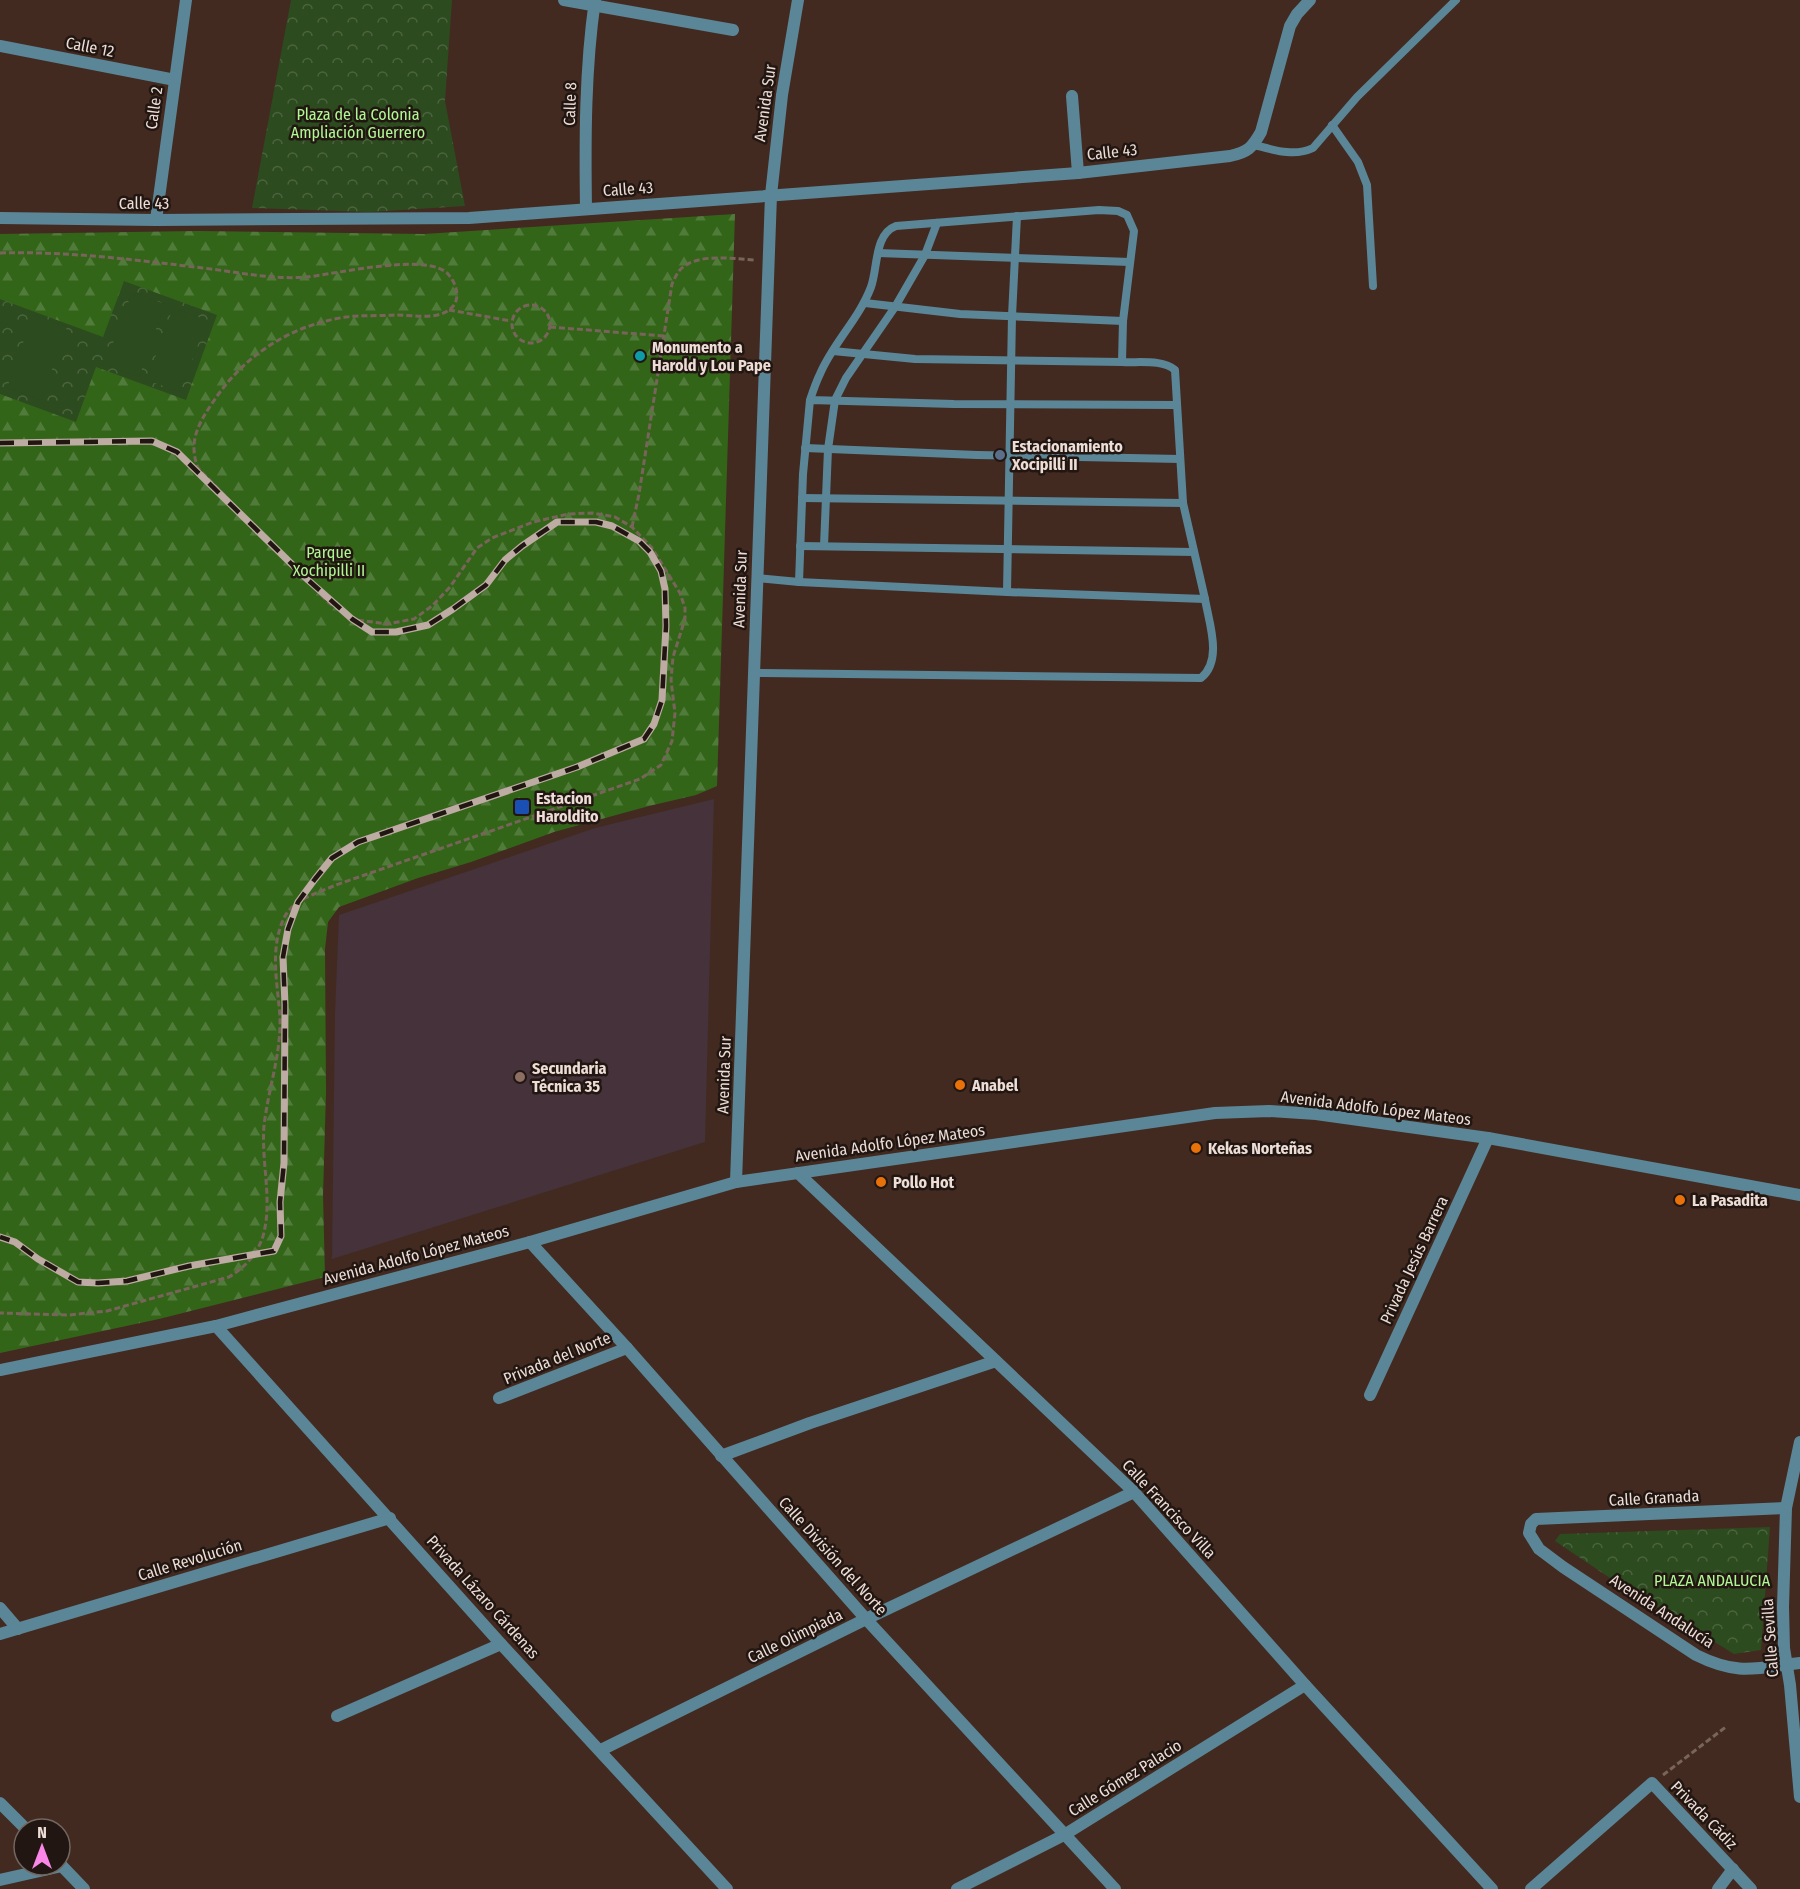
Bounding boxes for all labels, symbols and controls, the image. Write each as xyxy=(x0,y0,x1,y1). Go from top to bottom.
street label: Calle 12 xyxy=(64,33,116,61)
street label: Avenida Sur xyxy=(750,63,780,143)
street label: Calle 8 xyxy=(560,82,580,126)
street label: Calle 2 xyxy=(142,86,166,130)
park label: Plaza de la Colonia Ampliación Guerrero xyxy=(291,105,425,142)
street label: Calle 43 xyxy=(1086,140,1138,164)
street label: Calle 43 xyxy=(602,178,654,200)
street label: Calle 43 xyxy=(119,194,169,213)
place label: Monumento a Harold y Lou Pape xyxy=(652,338,771,375)
marker: Monumento a Harold y Lou Pape xyxy=(633,349,647,363)
place label: Estacionamiento Xocipilli II xyxy=(1011,437,1123,474)
marker: Estacionamiento Xocipilli II xyxy=(993,448,1007,462)
park label: Parque Xochipilli II xyxy=(293,543,365,580)
street label: Avenida Sur xyxy=(729,549,751,628)
place label: Estacion Haroldito xyxy=(536,789,599,826)
marker: Estacion Haroldito xyxy=(513,798,531,816)
street label: Avenida Sur xyxy=(713,1035,735,1114)
place label: Secundaria Técnica 35 xyxy=(532,1059,607,1096)
marker: Secundaria Técnica 35 xyxy=(513,1070,527,1084)
place label: Anabel xyxy=(971,1076,1019,1095)
marker: Anabel xyxy=(953,1078,967,1092)
street label: Avenida Adolfo López Mateos xyxy=(1280,1087,1472,1129)
street label: Avenida Adolfo López Mateos xyxy=(794,1120,986,1166)
place label: Kekas Norteñas xyxy=(1208,1139,1312,1158)
marker: Kekas Norteñas xyxy=(1189,1141,1203,1155)
place label: Pollo Hot xyxy=(893,1173,954,1192)
marker: Pollo Hot xyxy=(874,1175,888,1189)
place label: La Pasadita xyxy=(1692,1191,1768,1210)
street label: Privada Jesús Barrera xyxy=(1376,1193,1452,1327)
marker: La Pasadita xyxy=(1673,1193,1687,1207)
street label: Avenida Adolfo López Mateos xyxy=(321,1221,511,1289)
street label: Privada del Norte xyxy=(501,1328,613,1388)
street label: Calle Francisco Villa xyxy=(1118,1456,1220,1563)
street label: Calle Granada xyxy=(1608,1486,1700,1510)
street label: Calle División del Norte xyxy=(775,1493,891,1619)
street label: Privada Lázaro Cárdenas xyxy=(423,1532,543,1663)
street label: Calle Revolución xyxy=(136,1535,244,1585)
street label: Avenida Andalucía xyxy=(1606,1570,1718,1652)
park label: PLAZA ANDALUCIA xyxy=(1654,1571,1771,1590)
street label: Calle Sevilla xyxy=(1758,1598,1782,1678)
street label: Calle Olimpiada xyxy=(745,1605,846,1667)
street label: Calle Gómez Palacio xyxy=(1065,1736,1185,1820)
street label: Privada Cádiz xyxy=(1667,1777,1741,1853)
north arrow xyxy=(12,1817,72,1877)
text: N xyxy=(37,1823,47,1842)

